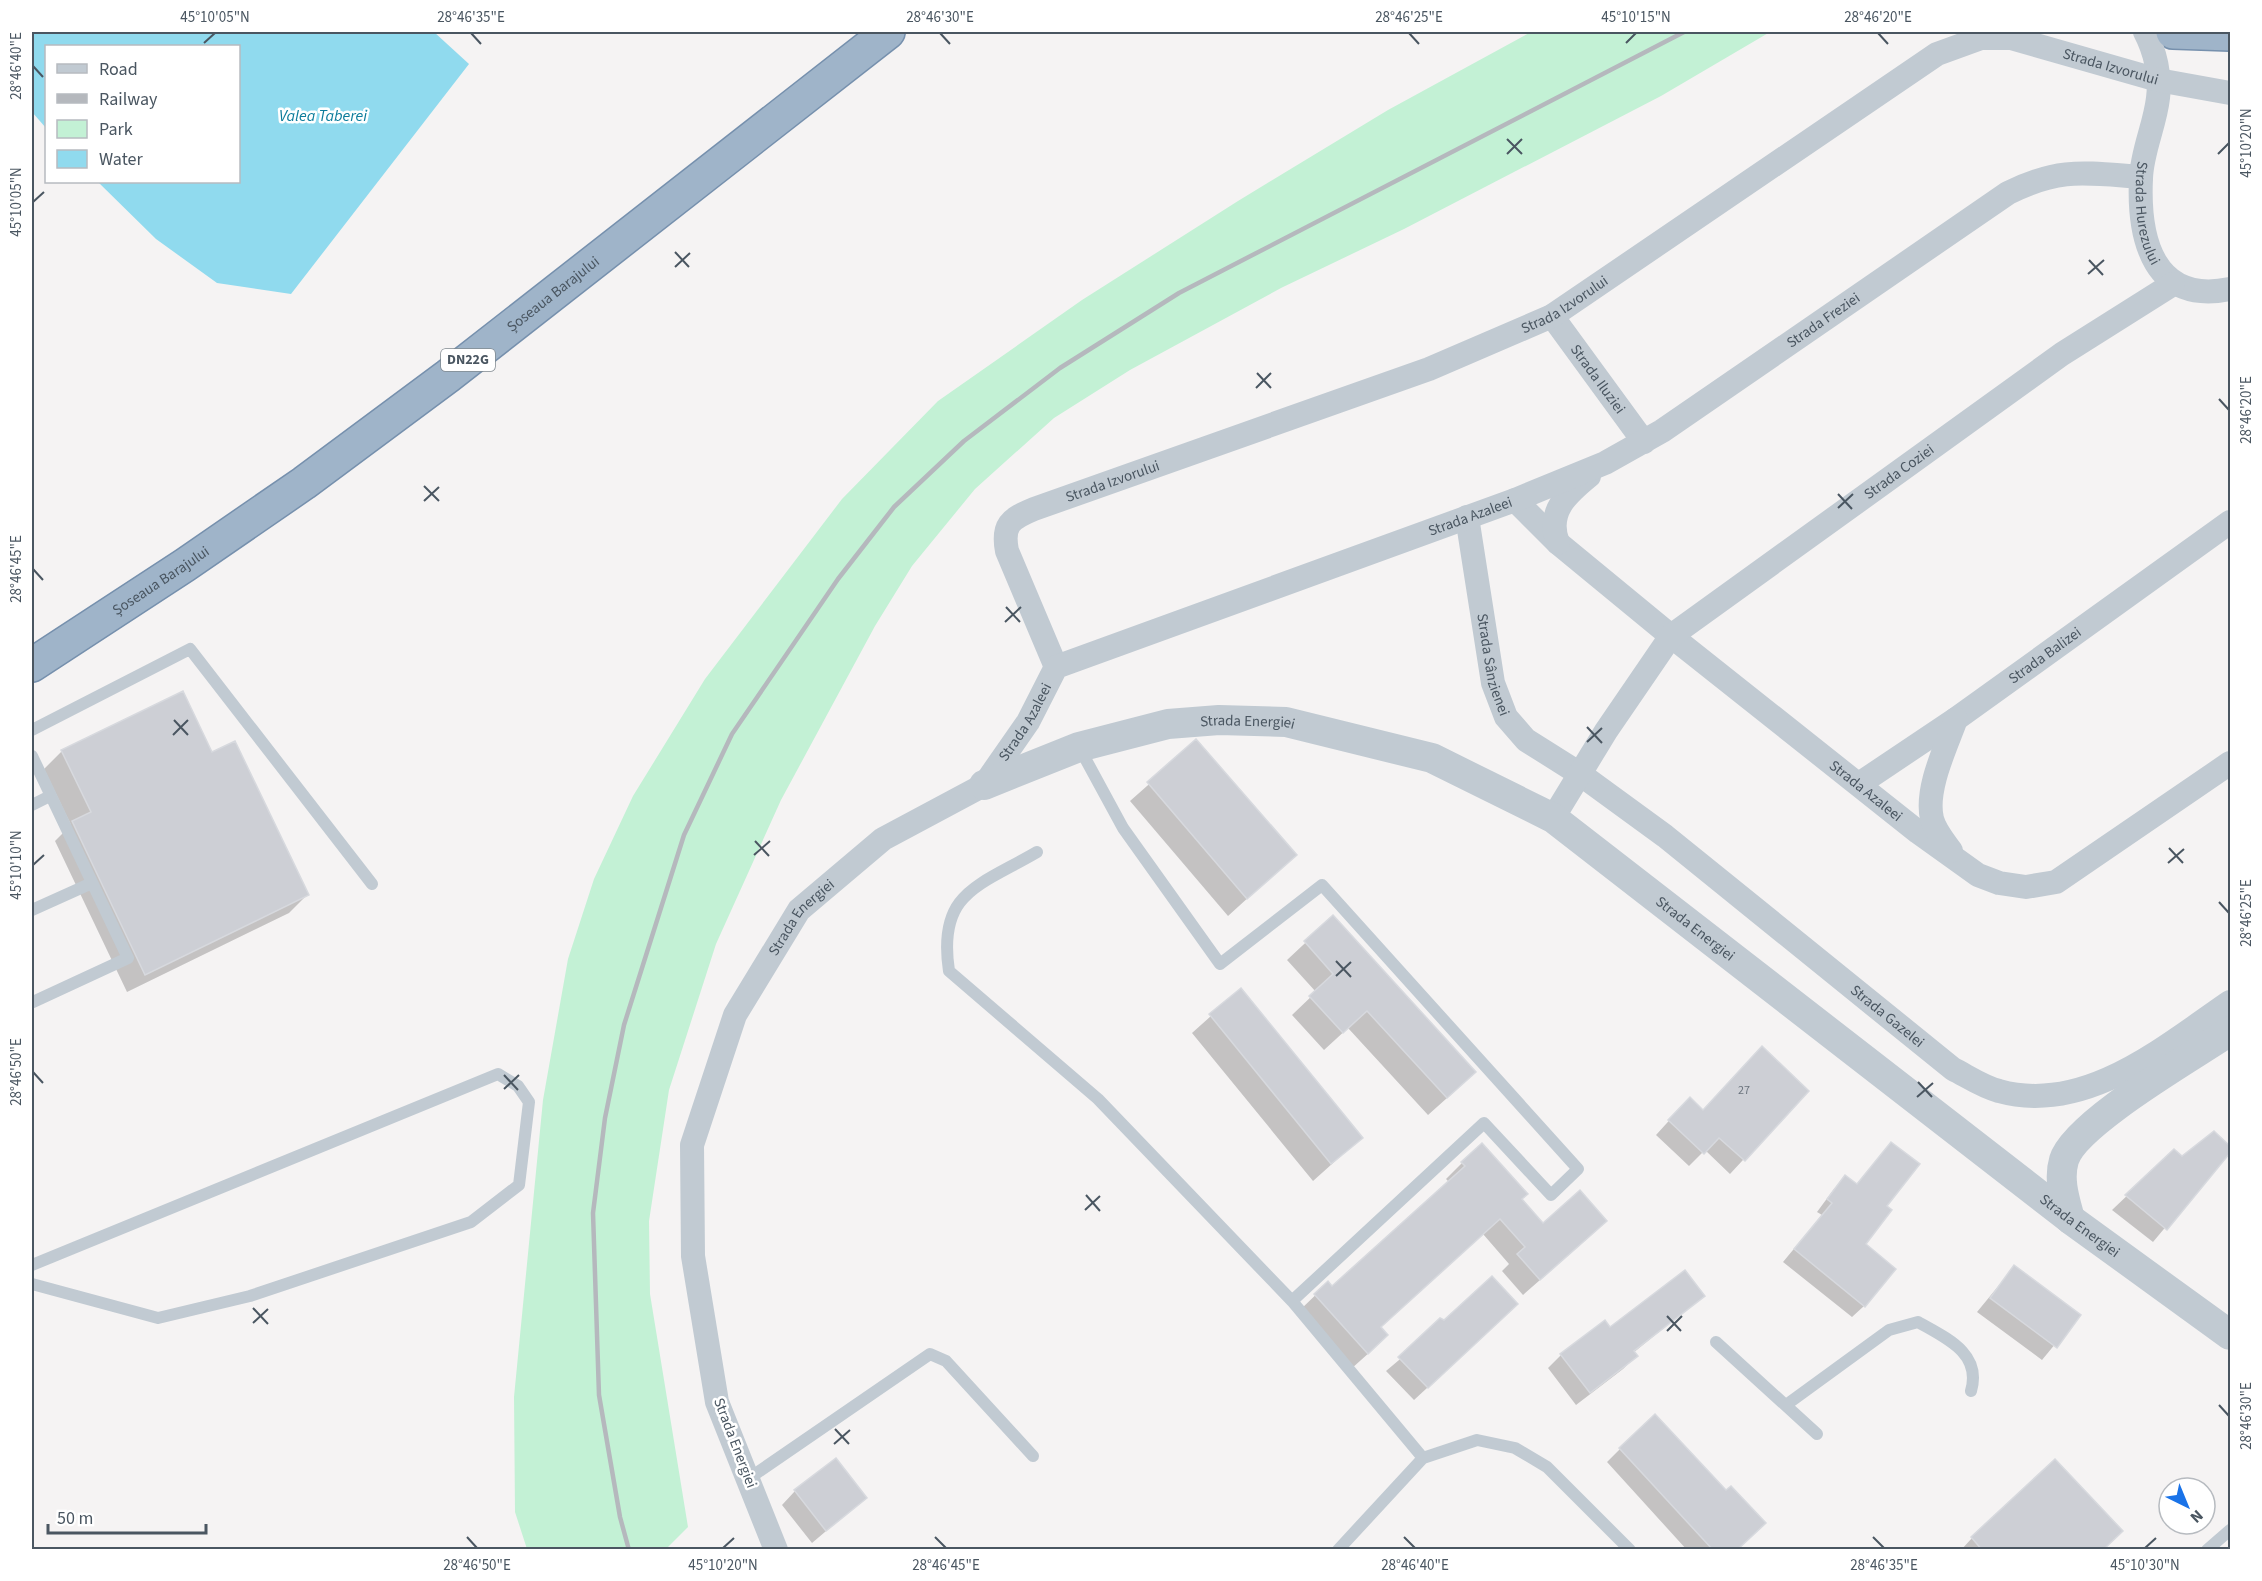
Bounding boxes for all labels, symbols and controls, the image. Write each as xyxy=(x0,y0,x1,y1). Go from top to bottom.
text: 45°10'05"N xyxy=(180,7,250,28)
text: 28°46'35"E xyxy=(437,7,505,28)
text: 28°46'30"E xyxy=(906,7,974,28)
text: 28°46'25"E xyxy=(1375,7,1443,28)
text: 45°10'15"N xyxy=(1601,7,1671,28)
text: 28°46'20"E xyxy=(1844,7,1912,28)
text: 28°46'40"E xyxy=(6,32,27,100)
street label: Strada Izvorului xyxy=(2061,43,2161,90)
legend xyxy=(45,45,240,183)
text: Road xyxy=(99,57,138,82)
text: Railway xyxy=(99,87,158,112)
water label: Valea Taberei xyxy=(279,105,367,127)
text: 45°10'20"N xyxy=(2236,108,2257,178)
text: Park xyxy=(99,117,133,142)
text: Water xyxy=(99,147,143,172)
street label: Strada Hurezului xyxy=(2130,160,2165,269)
text: 45°10'05"N xyxy=(6,167,27,237)
street label: Șoseaua Barajului xyxy=(502,251,604,337)
street label: Strada Izvorului xyxy=(1518,270,1612,339)
street label: Strada Freziei xyxy=(1782,287,1864,353)
street label: Strada Iluziei xyxy=(1566,340,1630,418)
road number: DN22G xyxy=(441,349,495,371)
text: 28°46'20"E xyxy=(2236,376,2257,444)
street label: Strada Coziei xyxy=(1860,439,1938,504)
street label: Strada Izvorului xyxy=(1063,455,1162,508)
street label: Strada Azaleei xyxy=(1425,491,1515,541)
text: 28°46'45"E xyxy=(6,535,27,603)
street label: Șoseaua Barajului xyxy=(108,541,214,620)
street label: Strada Sânzienei xyxy=(1472,612,1515,719)
street label: Strada Balizei xyxy=(2004,622,2085,689)
street label: Strada Azaleei xyxy=(993,679,1057,765)
street label: Strada Energiei xyxy=(1199,709,1297,734)
street label: Strada Azaleei xyxy=(1825,755,1907,826)
text: 45°10'10"N xyxy=(6,830,27,900)
street label: Strada Energiei xyxy=(763,874,839,960)
text: 28°46'25"E xyxy=(2236,879,2257,947)
street label: Strada Energiei xyxy=(1651,891,1739,966)
street label: Strada Gazelei xyxy=(1846,980,1929,1052)
text: 28°46'50"E xyxy=(6,1038,27,1106)
house number: 27 xyxy=(1738,1082,1750,1099)
street label: Strada Energiei xyxy=(2035,1189,2124,1262)
text: 28°46'30"E xyxy=(2236,1382,2257,1450)
street label: Strada Energiei xyxy=(708,1395,762,1491)
north arrow xyxy=(2157,1476,2217,1536)
scale bar xyxy=(48,1497,206,1535)
text: N xyxy=(2185,1505,2208,1528)
text: 50 m xyxy=(57,1506,93,1531)
text: 28°46'50"E xyxy=(443,1555,511,1576)
text: 45°10'20"N xyxy=(688,1555,758,1576)
text: 28°46'45"E xyxy=(912,1555,980,1576)
text: 28°46'40"E xyxy=(1381,1555,1449,1576)
text: 28°46'35"E xyxy=(1850,1555,1918,1576)
text: 45°10'30"N xyxy=(2110,1555,2180,1576)

